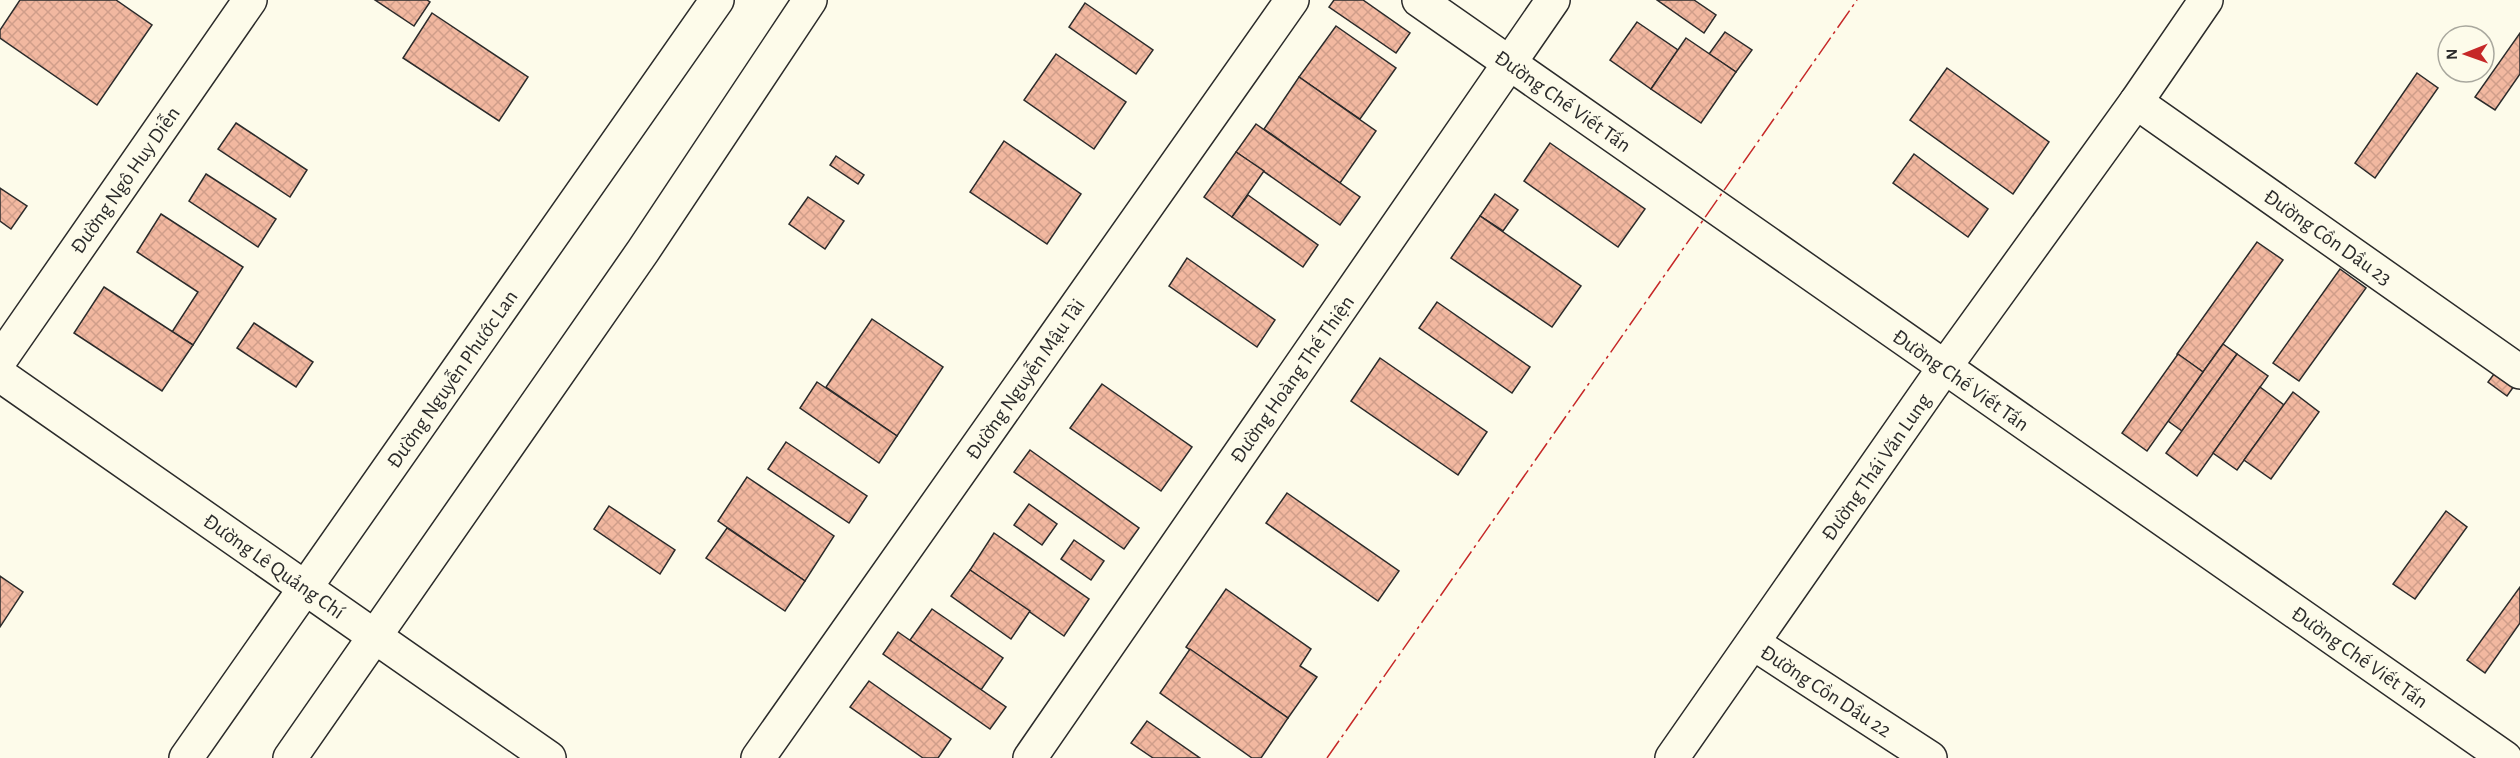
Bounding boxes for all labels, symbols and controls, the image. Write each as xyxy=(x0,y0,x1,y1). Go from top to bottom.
north arrow xyxy=(2436,24,2496,84)
street label: Đường Chế Viết Tấn xyxy=(1491,47,1635,156)
text: N xyxy=(2444,49,2460,60)
street label: Đường Ngô Huy Diễn xyxy=(66,102,184,258)
street label: Đường Cồn Dầu 23 xyxy=(2260,186,2395,289)
street label: Đường Nguyễn Phước Lan xyxy=(382,286,522,472)
street label: Đường Hoàng Thế Thiện xyxy=(1227,292,1358,467)
street label: Đường Nguyễn Mậu Tài xyxy=(961,294,1089,464)
street label: Đường Chế Viết Tấn xyxy=(1889,326,2033,435)
street label: Đường Thái Văn Lung xyxy=(1818,389,1935,545)
street label: Đường Lê Quảng Chí xyxy=(199,510,349,623)
street label: Đường Chế Viết Tấn xyxy=(2288,603,2432,712)
street label: Đường Cồn Dầu 22 xyxy=(1756,641,1895,742)

